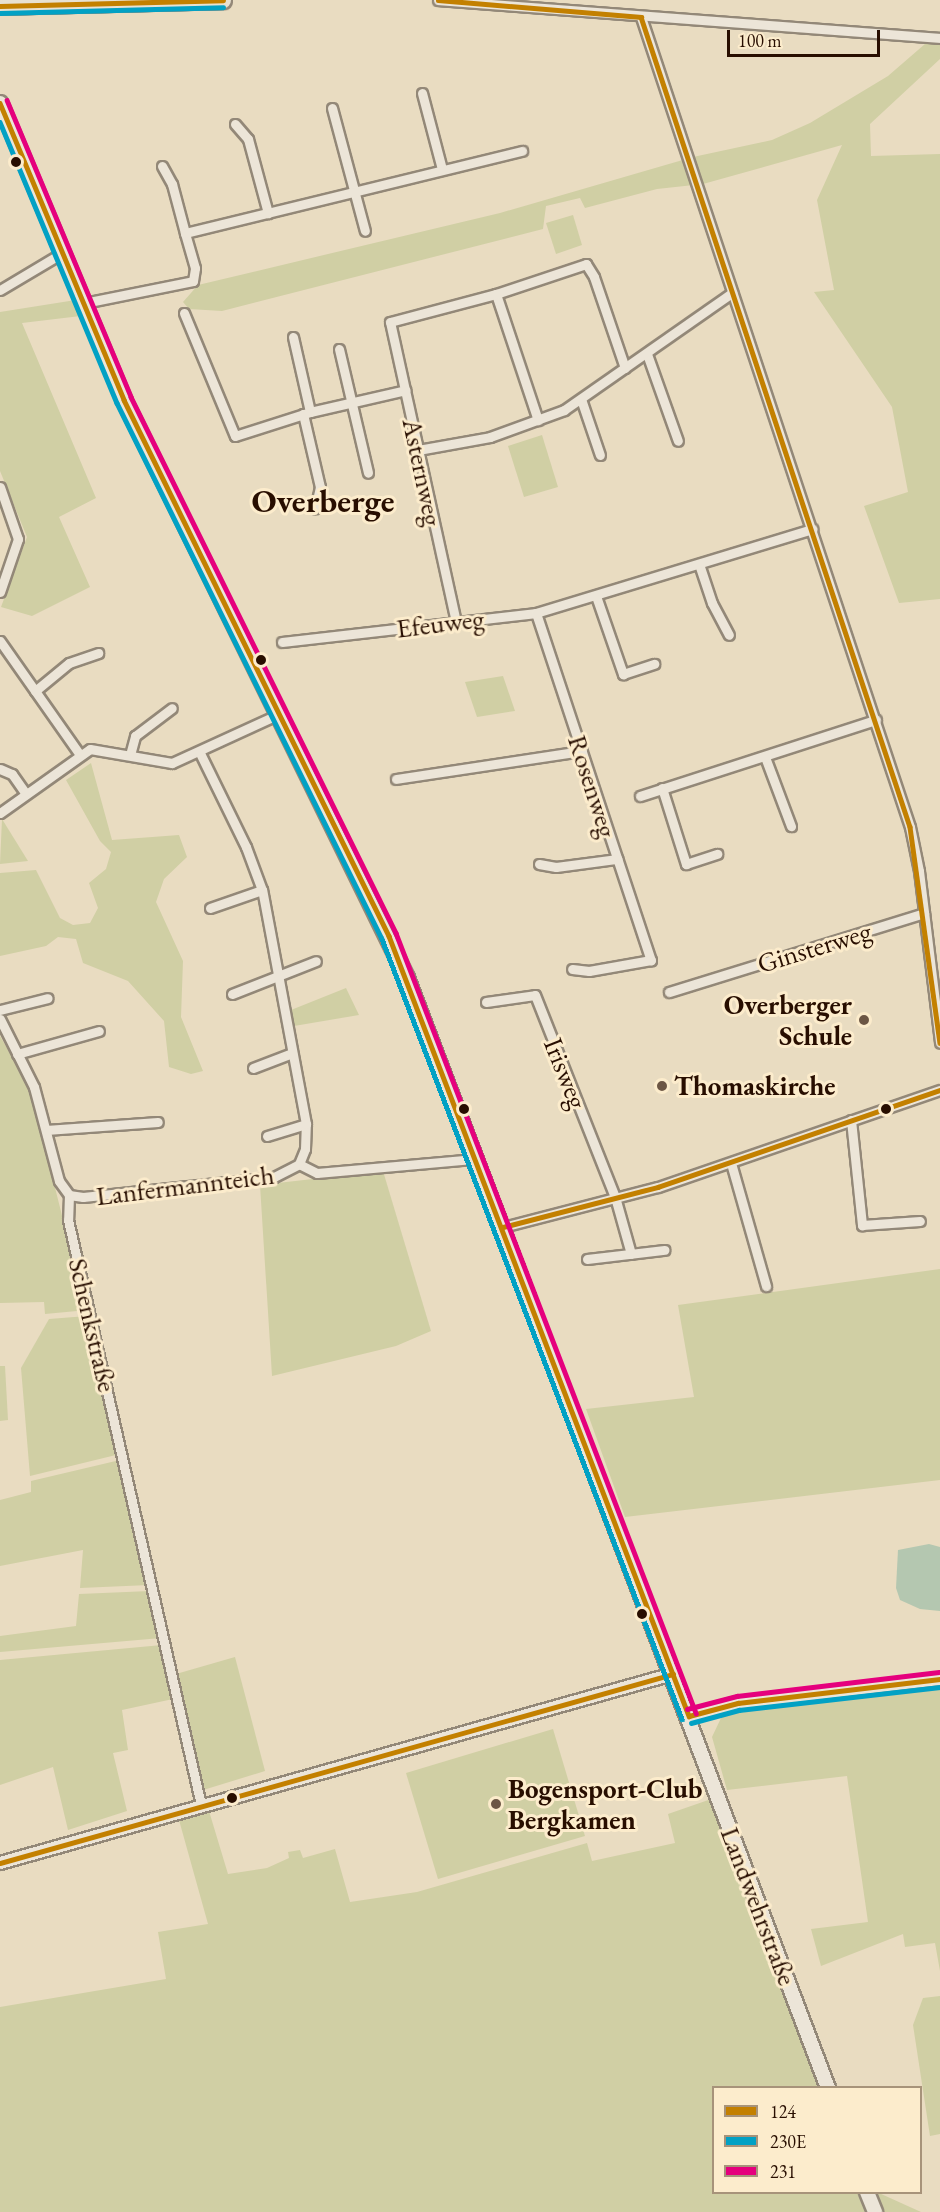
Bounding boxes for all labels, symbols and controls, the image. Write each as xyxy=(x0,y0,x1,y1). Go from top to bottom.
scale bar xyxy=(730,18,883,56)
text: 100 m xyxy=(738,29,782,52)
unlabelled marker xyxy=(10,156,22,168)
street label: Asternweg xyxy=(396,415,450,529)
district label: Overberge xyxy=(251,481,395,521)
street label: Efeuweg xyxy=(394,602,486,644)
unlabelled marker xyxy=(255,654,267,666)
street label: Rosenweg xyxy=(561,731,625,841)
street label: Ginsterweg xyxy=(753,914,875,980)
place label: Overberger Schule xyxy=(724,988,852,1051)
marker: Overberger Schule xyxy=(857,1013,871,1027)
street label: Irisweg xyxy=(537,1033,595,1113)
place label: Thomaskirche xyxy=(674,1070,836,1102)
marker: Thomaskirche xyxy=(655,1079,669,1093)
unlabelled marker xyxy=(458,1103,470,1115)
unlabelled marker xyxy=(880,1103,892,1115)
street label: Lanfermannteich xyxy=(94,1158,276,1212)
street label: Schenkstraße xyxy=(62,1255,124,1395)
unlabelled marker xyxy=(636,1608,648,1620)
place label: Bogensport-Club Bergkamen xyxy=(508,1772,702,1835)
unlabelled marker xyxy=(226,1792,238,1804)
marker: Bogensport-Club Bergkamen xyxy=(489,1797,503,1811)
street label: Landwehrstraße xyxy=(714,1822,804,1990)
legend xyxy=(712,2086,922,2194)
text: 124 xyxy=(770,2100,796,2123)
text: 230E xyxy=(770,2130,806,2153)
text: 231 xyxy=(770,2160,796,2183)

